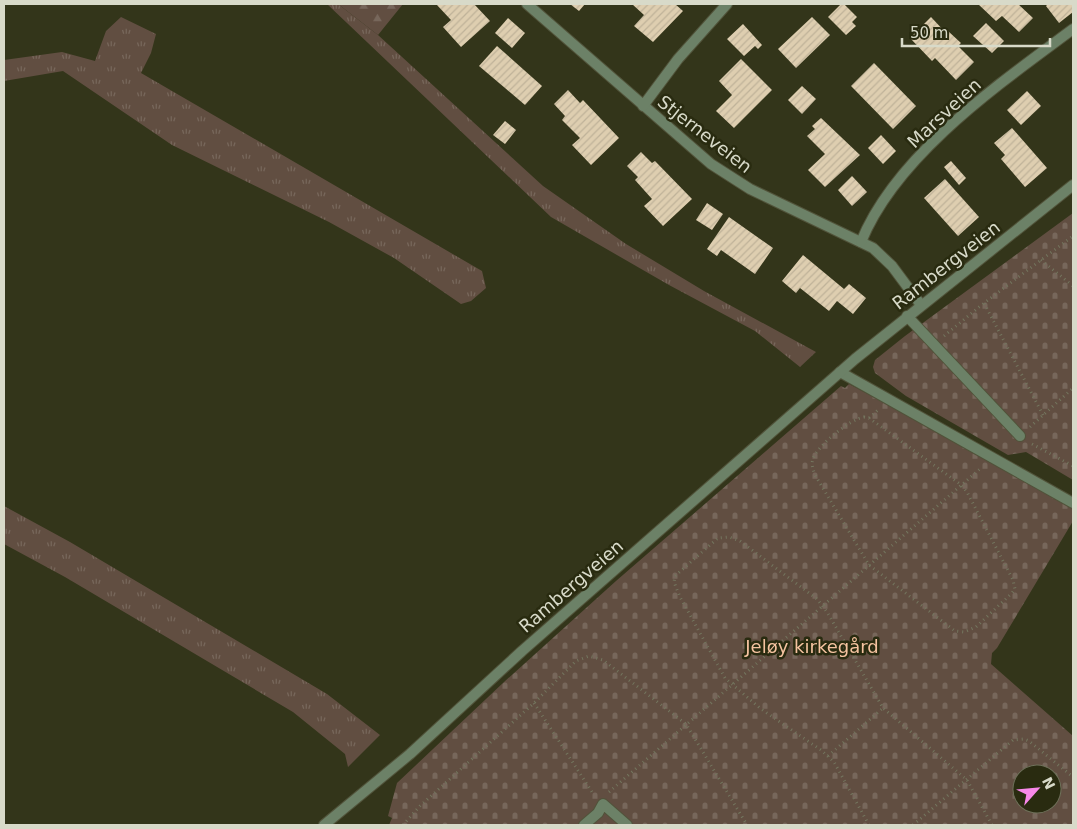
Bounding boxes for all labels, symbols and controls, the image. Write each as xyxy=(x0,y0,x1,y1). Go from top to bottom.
scale bar xyxy=(902,15,1050,47)
text: 50 m xyxy=(910,24,948,42)
street label: Marsveien xyxy=(903,74,985,152)
street label: Stjerneveien xyxy=(654,91,756,177)
street label: Rambergveien xyxy=(888,216,1004,314)
street label: Rambergveien xyxy=(515,535,627,637)
park label: Jeløy kirkegård xyxy=(744,636,879,657)
north arrow xyxy=(1012,764,1062,814)
text: N xyxy=(1039,774,1058,792)

